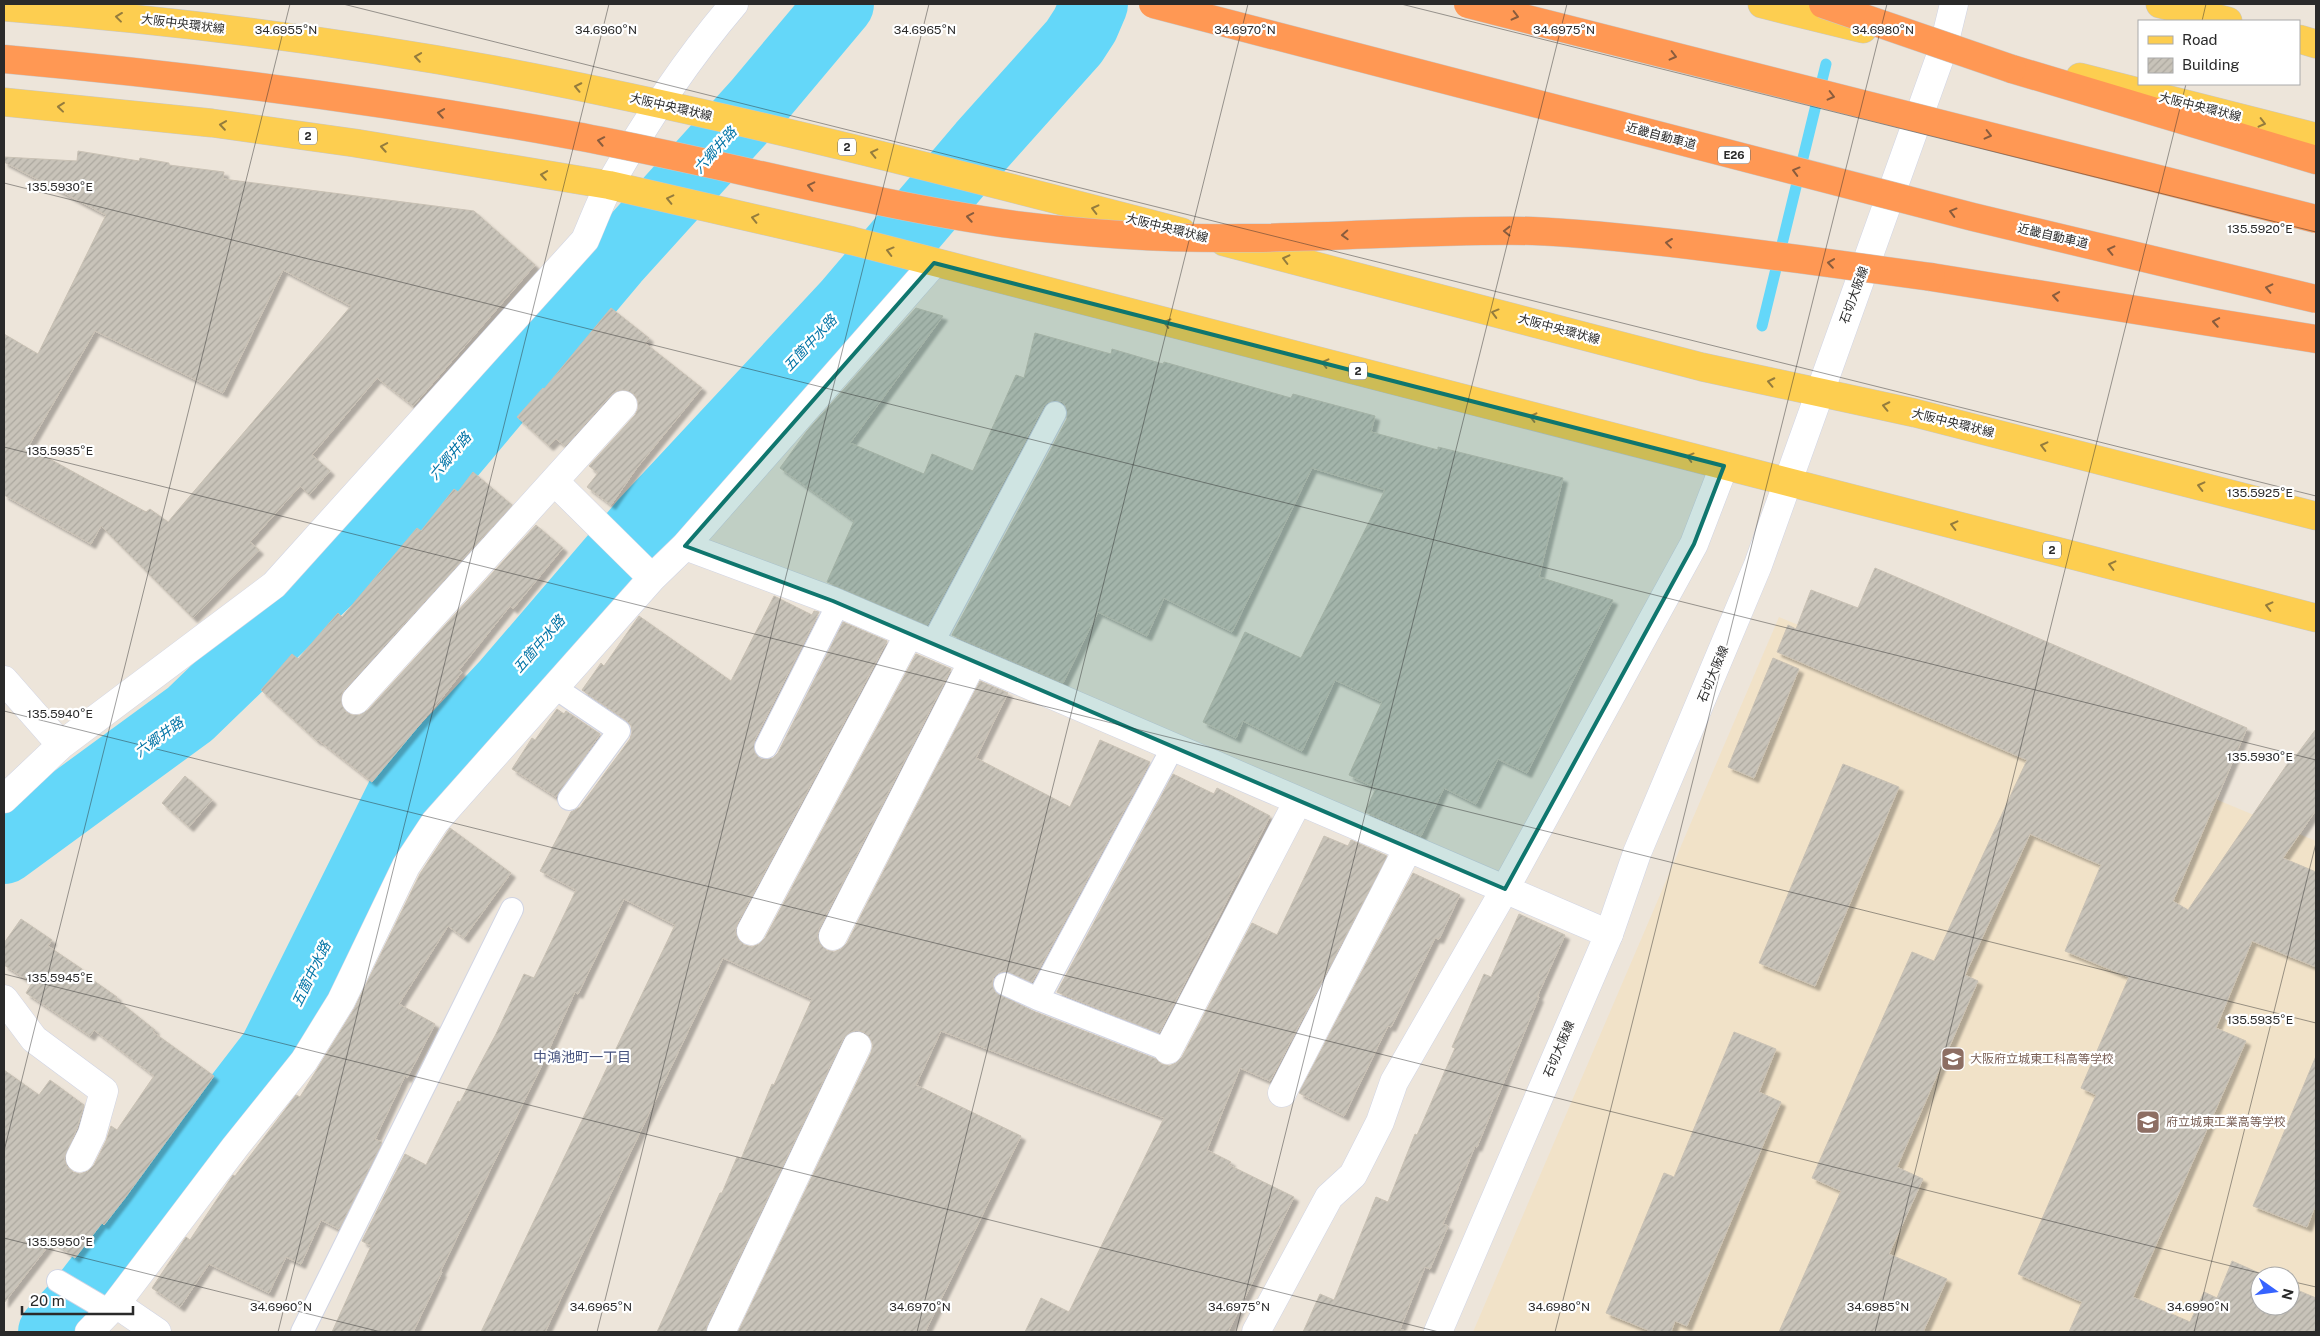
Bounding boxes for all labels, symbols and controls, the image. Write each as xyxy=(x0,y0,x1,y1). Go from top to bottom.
one-way arrow xyxy=(1511,10,1520,21)
one-way arrow xyxy=(114,12,122,23)
street label: 大阪中央環状線 xyxy=(140,12,226,36)
legend xyxy=(2138,20,2300,85)
text: 34.6955°N xyxy=(255,23,317,37)
text: 34.6960°N xyxy=(575,23,637,37)
text: 34.6965°N xyxy=(894,23,956,37)
text: 34.6970°N xyxy=(1214,23,1276,37)
text: 34.6975°N xyxy=(1533,23,1595,37)
text: 34.6980°N xyxy=(1852,23,1914,37)
text: Road xyxy=(2182,31,2218,48)
one-way arrow xyxy=(1668,50,1677,60)
one-way arrow xyxy=(414,53,423,63)
text: Building xyxy=(2182,56,2240,73)
one-way arrow xyxy=(574,82,583,93)
one-way arrow xyxy=(1826,90,1834,100)
street label: 大阪中央環状線 xyxy=(2158,90,2242,124)
street label: 大阪中央環状線 xyxy=(628,91,714,123)
one-way arrow xyxy=(57,102,65,113)
one-way arrow xyxy=(436,108,445,118)
one-way arrow xyxy=(2258,118,2266,128)
one-way arrow xyxy=(218,120,227,130)
street label: 近畿自動車道 xyxy=(1624,120,1698,152)
water label: 六郷井路 xyxy=(690,123,740,176)
road number: 2 xyxy=(299,128,317,144)
one-way arrow xyxy=(1984,130,1992,140)
one-way arrow xyxy=(596,136,605,146)
road number: 2 xyxy=(838,138,856,156)
one-way arrow xyxy=(379,143,388,153)
road number: E26 xyxy=(1718,146,1750,164)
one-way arrow xyxy=(870,148,879,159)
one-way arrow xyxy=(1791,166,1800,177)
one-way arrow xyxy=(539,170,547,181)
text: 135.5930°E xyxy=(27,180,93,194)
one-way arrow xyxy=(806,181,815,192)
one-way arrow xyxy=(665,194,674,205)
one-way arrow xyxy=(1091,204,1100,215)
one-way arrow xyxy=(1948,207,1957,218)
street label: 大阪中央環状線 xyxy=(1125,211,1209,245)
one-way arrow xyxy=(750,213,759,224)
one-way arrow xyxy=(966,213,975,223)
street label: 近畿自動車道 xyxy=(2016,221,2090,251)
text: 135.5920°E xyxy=(2227,222,2293,236)
one-way arrow xyxy=(1503,226,1511,236)
one-way arrow xyxy=(1341,229,1349,240)
one-way arrow xyxy=(1665,238,1673,249)
one-way arrow xyxy=(2106,245,2115,256)
one-way arrow xyxy=(886,246,895,257)
one-way arrow xyxy=(1283,254,1291,264)
one-way arrow xyxy=(1826,259,1835,269)
street label: 石切大阪線 xyxy=(1837,264,1871,326)
one-way arrow xyxy=(2264,283,2273,294)
one-way arrow xyxy=(2052,292,2060,302)
one-way arrow xyxy=(1490,308,1499,319)
water label: 五箇中水路 xyxy=(780,311,840,374)
street label: 大阪中央環状線 xyxy=(1517,311,1601,347)
one-way arrow xyxy=(1164,318,1172,328)
one-way arrow xyxy=(2212,318,2221,328)
one-way arrow xyxy=(1320,358,1329,369)
road number: 2 xyxy=(1349,362,1367,380)
one-way arrow xyxy=(1767,377,1775,387)
one-way arrow xyxy=(1882,402,1891,412)
street label: 大阪中央環状線 xyxy=(1911,406,1995,440)
one-way arrow xyxy=(1530,412,1538,422)
water label: 六郷井路 xyxy=(426,429,475,483)
one-way arrow xyxy=(2039,441,2048,452)
text: 135.5935°E xyxy=(27,444,93,458)
one-way arrow xyxy=(1686,452,1695,463)
one-way arrow xyxy=(2197,481,2206,492)
text: 135.5925°E xyxy=(2227,486,2293,500)
one-way arrow xyxy=(1950,520,1959,531)
road number: 2 xyxy=(2043,542,2061,558)
one-way arrow xyxy=(2107,560,2116,571)
one-way arrow xyxy=(2266,601,2274,611)
water label: 五箇中水路 xyxy=(510,612,569,676)
street label: 石切大阪線 xyxy=(1695,644,1731,704)
text: 135.5940°E xyxy=(27,707,93,721)
water label: 六郷井路 xyxy=(132,713,187,760)
text: 135.5930°E xyxy=(2227,750,2293,764)
water label: 五箇中水路 xyxy=(288,938,334,1009)
text: 135.5945°E xyxy=(27,971,93,985)
text: 135.5935°E xyxy=(2227,1013,2293,1027)
street label: 石切大阪線 xyxy=(1541,1019,1577,1079)
school or university icon: 大阪府立城東工科高等学校 xyxy=(1940,1046,1966,1072)
district label: 中鴻池町一丁目 xyxy=(533,1049,631,1065)
place label: 大阪府立城東工科高等学校 xyxy=(1970,1052,2114,1066)
school or university icon: 府立城東工業高等学校 xyxy=(2135,1109,2161,1135)
place label: 府立城東工業高等学校 xyxy=(2166,1115,2286,1129)
text: 135.5950°E xyxy=(27,1235,93,1249)
north arrow xyxy=(2250,1266,2300,1316)
scale bar xyxy=(22,1284,134,1316)
text: N xyxy=(2279,1287,2297,1301)
text: 20 m xyxy=(30,1292,65,1309)
text: 34.6960°N xyxy=(250,1300,312,1314)
text: 34.6965°N xyxy=(570,1300,632,1314)
text: 34.6970°N xyxy=(889,1300,951,1314)
text: 34.6975°N xyxy=(1208,1300,1270,1314)
text: 34.6980°N xyxy=(1528,1300,1590,1314)
text: 34.6985°N xyxy=(1847,1300,1909,1314)
text: 34.6990°N xyxy=(2167,1300,2229,1314)

